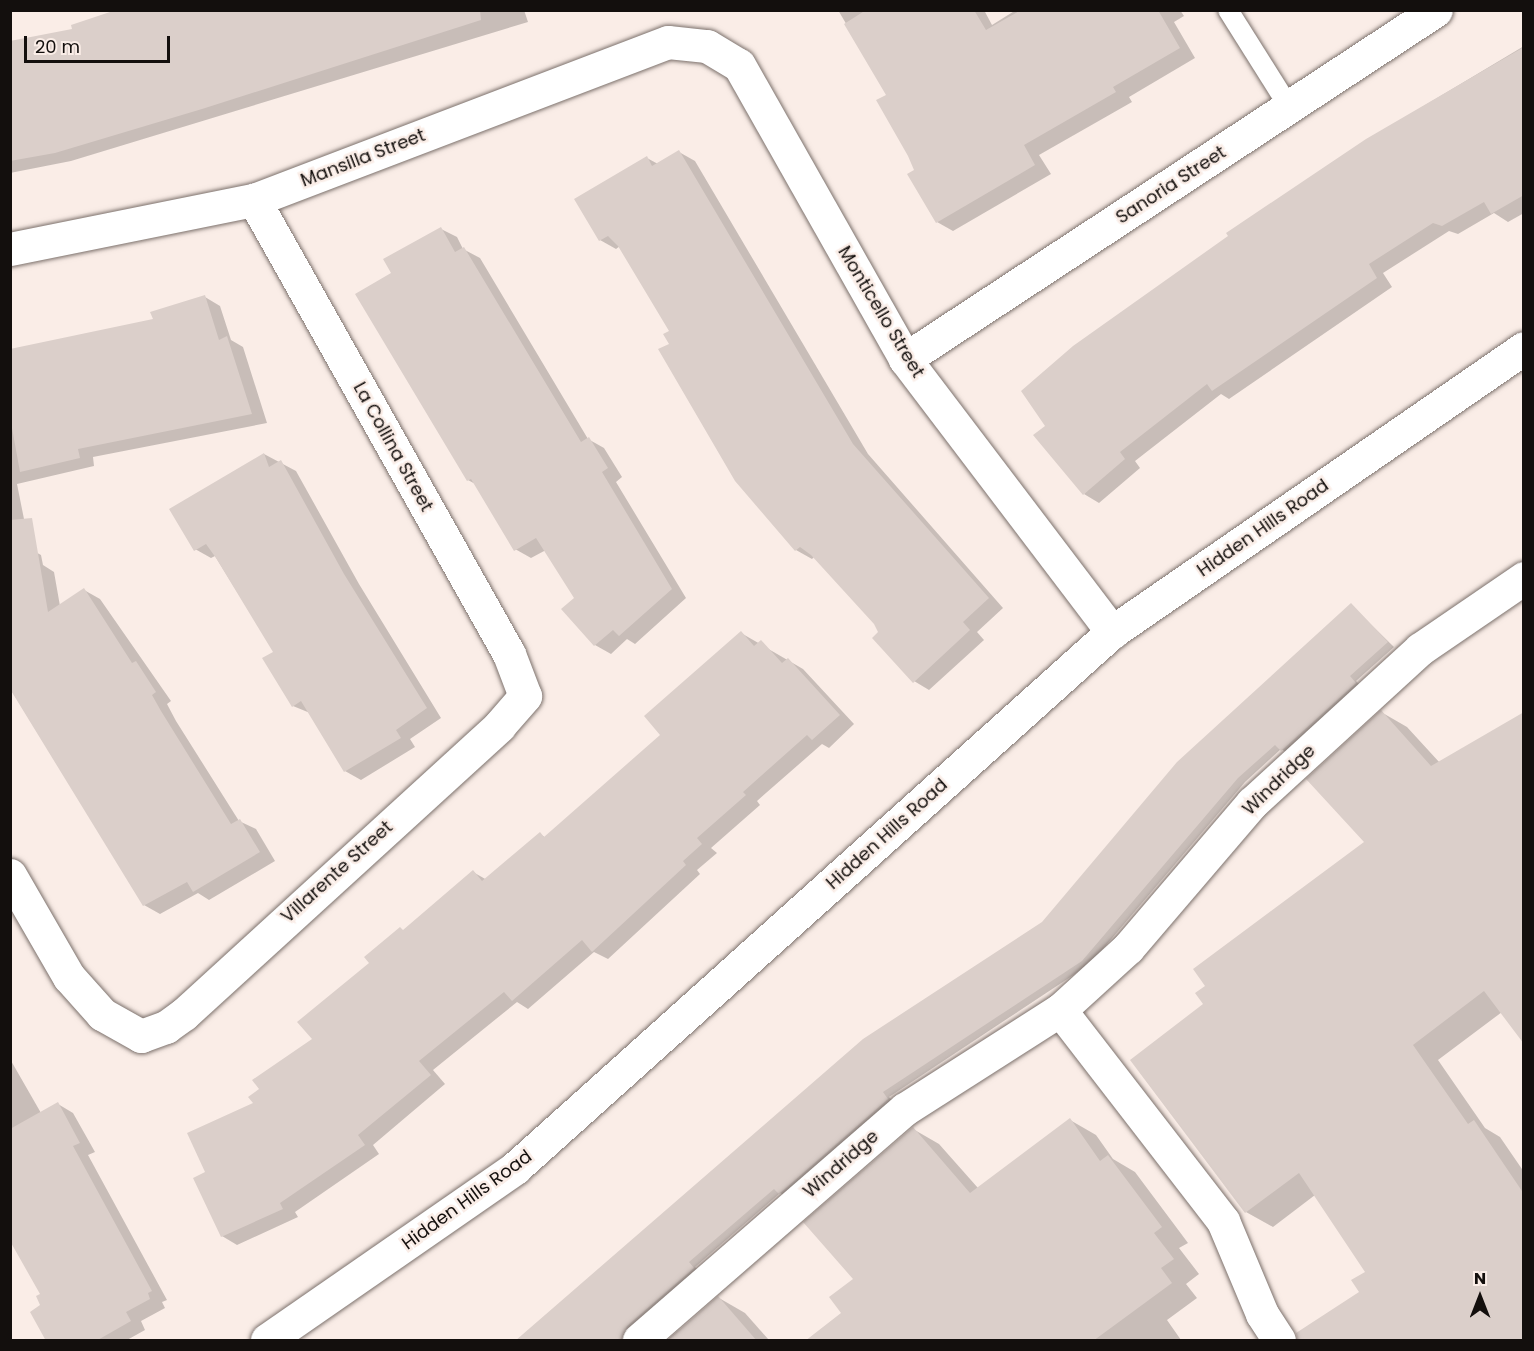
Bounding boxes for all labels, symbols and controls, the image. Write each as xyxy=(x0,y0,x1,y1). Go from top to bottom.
scale bar xyxy=(27,24,172,62)
text: 20 m xyxy=(35,34,80,59)
street label: Mansilla Street xyxy=(298,124,428,192)
street label: Sanoria Street xyxy=(1112,141,1230,229)
street label: Monticello Street xyxy=(833,242,929,382)
street label: La Collina Street xyxy=(348,379,438,515)
street label: Hidden Hills Road xyxy=(1193,475,1333,581)
street label: Windridge xyxy=(1238,740,1320,820)
street label: Hidden Hills Road xyxy=(822,774,952,894)
street label: Villarente Street xyxy=(277,816,397,928)
street label: Windridge xyxy=(799,1126,883,1202)
street label: Hidden Hills Road xyxy=(398,1146,536,1254)
north arrow xyxy=(1450,1267,1510,1327)
text: N xyxy=(1474,1267,1486,1290)

